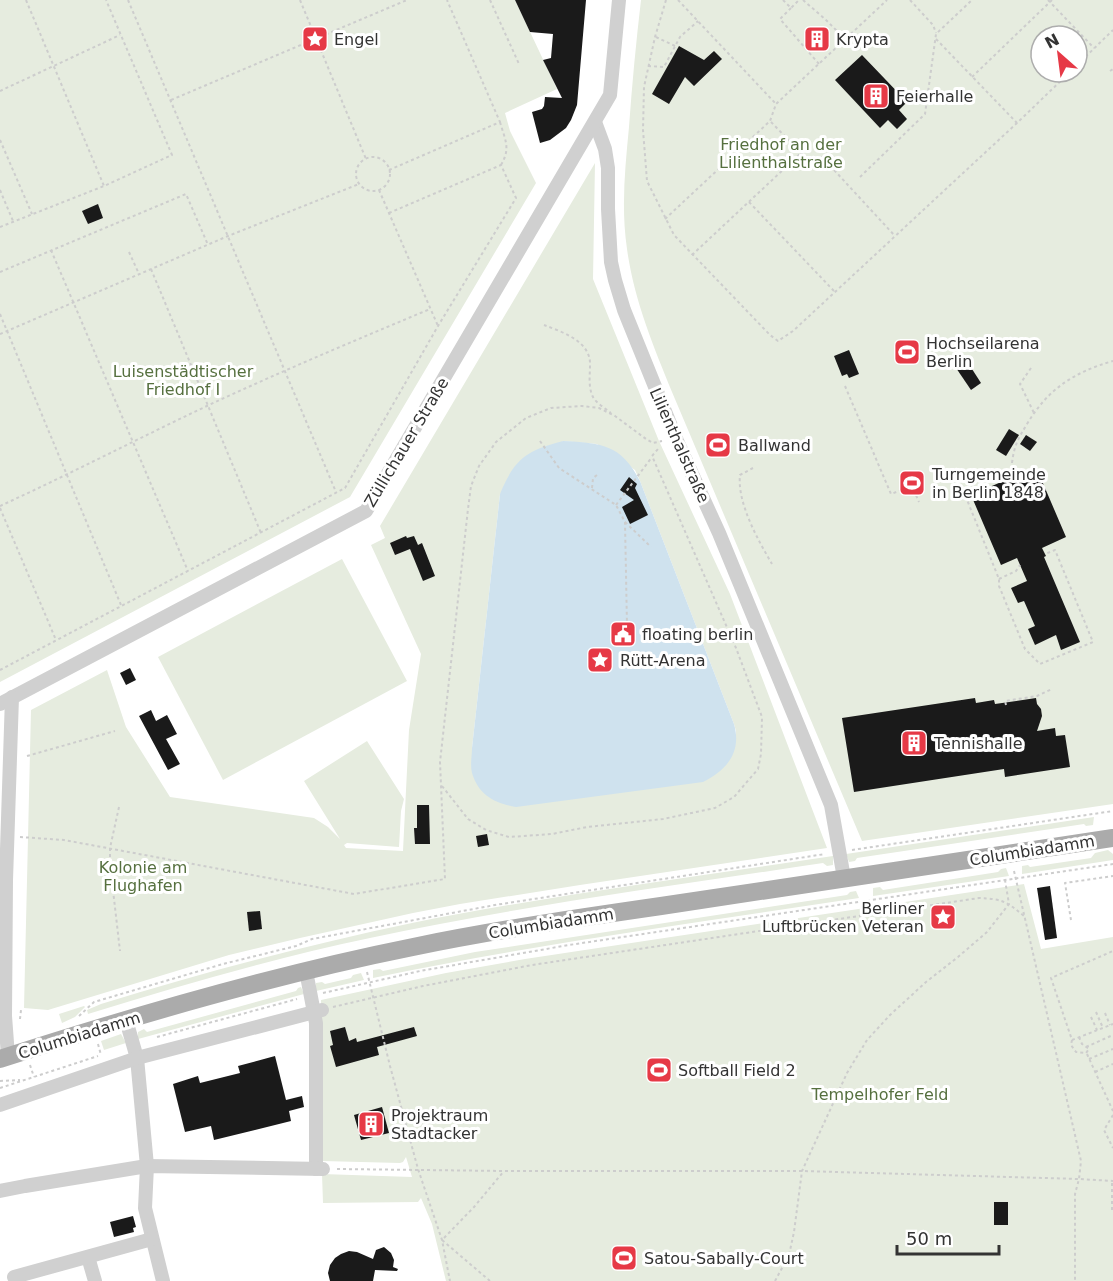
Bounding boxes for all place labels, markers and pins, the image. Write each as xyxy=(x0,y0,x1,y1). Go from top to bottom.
place icon: Engel xyxy=(300,24,330,54)
building icon: Krypta xyxy=(802,24,832,54)
place label: Engel xyxy=(334,30,379,49)
place label: Krypta xyxy=(836,30,889,49)
building icon: Feierhalle xyxy=(861,81,891,111)
place label: Feierhalle xyxy=(896,87,973,106)
place label: Hochseilarena Berlin xyxy=(926,334,1040,371)
sports icon: Hochseilarena Berlin xyxy=(892,337,922,367)
sports icon: Ballwand xyxy=(703,430,733,460)
place label: Ballwand xyxy=(738,436,811,455)
place label: Turngemeinde in Berlin 1848 xyxy=(931,465,1046,502)
sports icon: Turngemeinde in Berlin 1848 xyxy=(897,468,927,498)
public building icon: floating berlin xyxy=(608,619,638,649)
place label: floating berlin xyxy=(642,625,753,644)
place icon: Rütt-Arena xyxy=(585,645,615,675)
place label: Rütt-Arena xyxy=(620,651,705,670)
building icon: Tennishalle xyxy=(899,728,929,758)
place label: Tennishalle xyxy=(933,734,1023,753)
place label: Berliner Luftbrücken Veteran xyxy=(762,899,924,936)
place icon: Berliner Luftbrücken Veteran xyxy=(928,902,958,932)
sports icon: Softball Field 2 xyxy=(644,1055,674,1085)
place label: Softball Field 2 xyxy=(678,1061,796,1080)
place label: Projektraum Stadtacker xyxy=(391,1106,488,1143)
building icon: Projektraum Stadtacker xyxy=(356,1109,386,1139)
sports icon: Satou-Sabally-Court xyxy=(609,1243,639,1273)
place label: Satou-Sabally-Court xyxy=(644,1249,804,1268)

